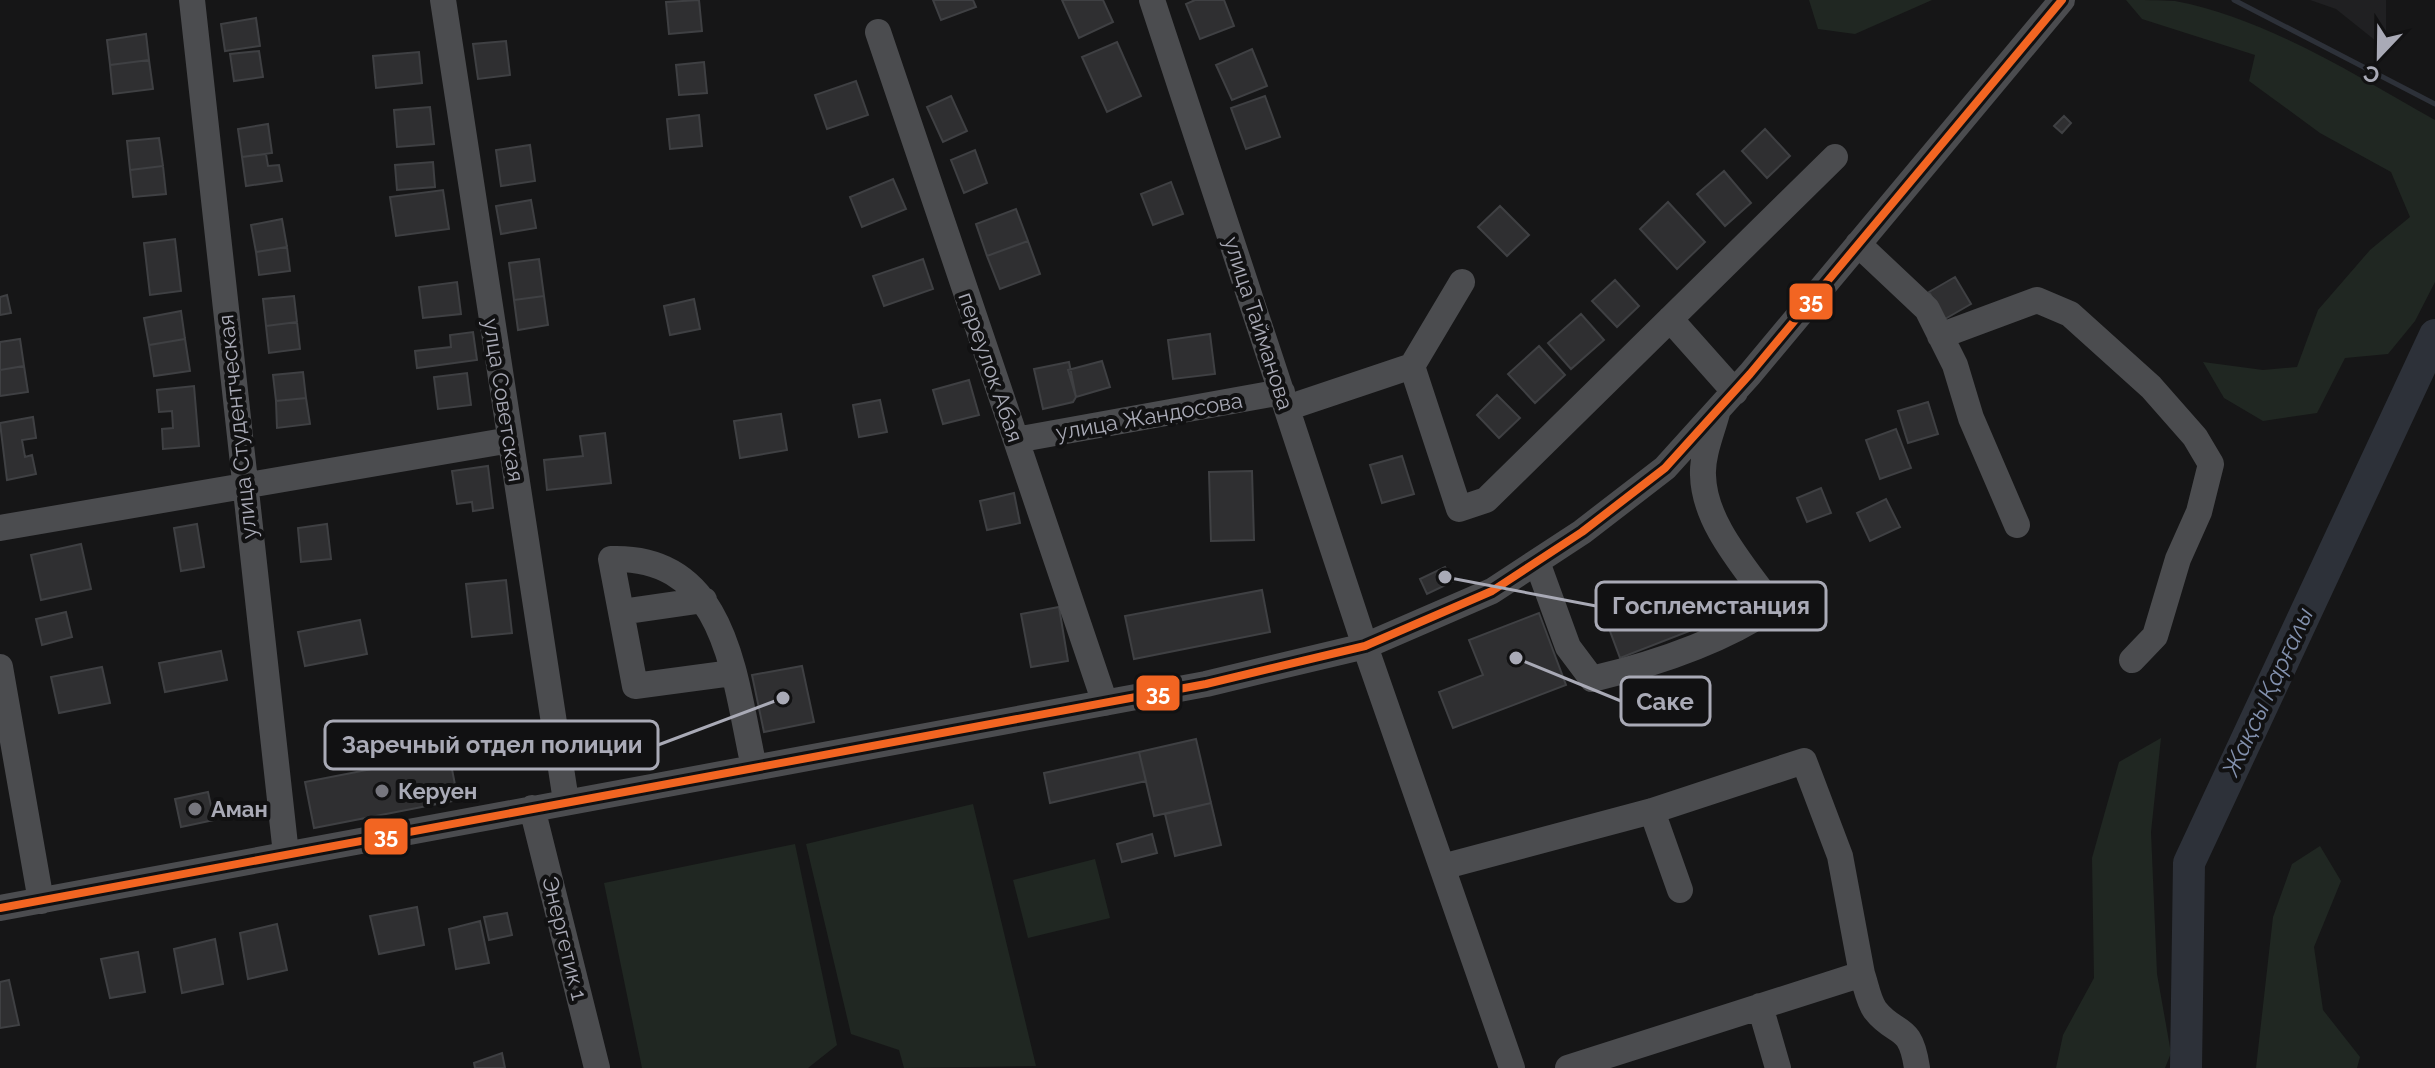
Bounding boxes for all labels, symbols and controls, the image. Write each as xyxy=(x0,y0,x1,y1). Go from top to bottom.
north arrow xyxy=(2339,16,2419,96)
text: С xyxy=(2360,60,2383,89)
street label: улица Тайманова xyxy=(1219,233,1299,413)
line badge: 35 xyxy=(1788,282,1834,321)
text: 35 xyxy=(1799,288,1823,314)
street label: переулок Абая xyxy=(953,289,1029,445)
street label: улица Студентческая xyxy=(212,314,262,540)
street label: улца Советская xyxy=(478,316,530,484)
street label: улица Жандосова xyxy=(1054,387,1244,445)
callout: Госплемстанция xyxy=(1596,582,1826,630)
text: Госплемстанция xyxy=(1612,591,1810,620)
water label: Жақсы Қарғалы xyxy=(2215,603,2319,781)
line badge: 35 xyxy=(1135,674,1181,712)
callout: Саке xyxy=(1621,677,1710,725)
text: 35 xyxy=(1146,680,1170,706)
text: Саке xyxy=(1636,687,1694,716)
callout: Заречный отдел полиции xyxy=(325,721,658,769)
text: Заречный отдел полиции xyxy=(341,730,643,759)
place label: Керуен xyxy=(398,778,477,804)
marker: Керуен xyxy=(373,782,391,800)
place label: Аман xyxy=(211,796,268,822)
marker: Аман xyxy=(186,800,204,818)
line badge: 35 xyxy=(363,817,409,856)
text: 35 xyxy=(374,823,398,849)
street label: Энергетик 1 xyxy=(537,873,593,1003)

